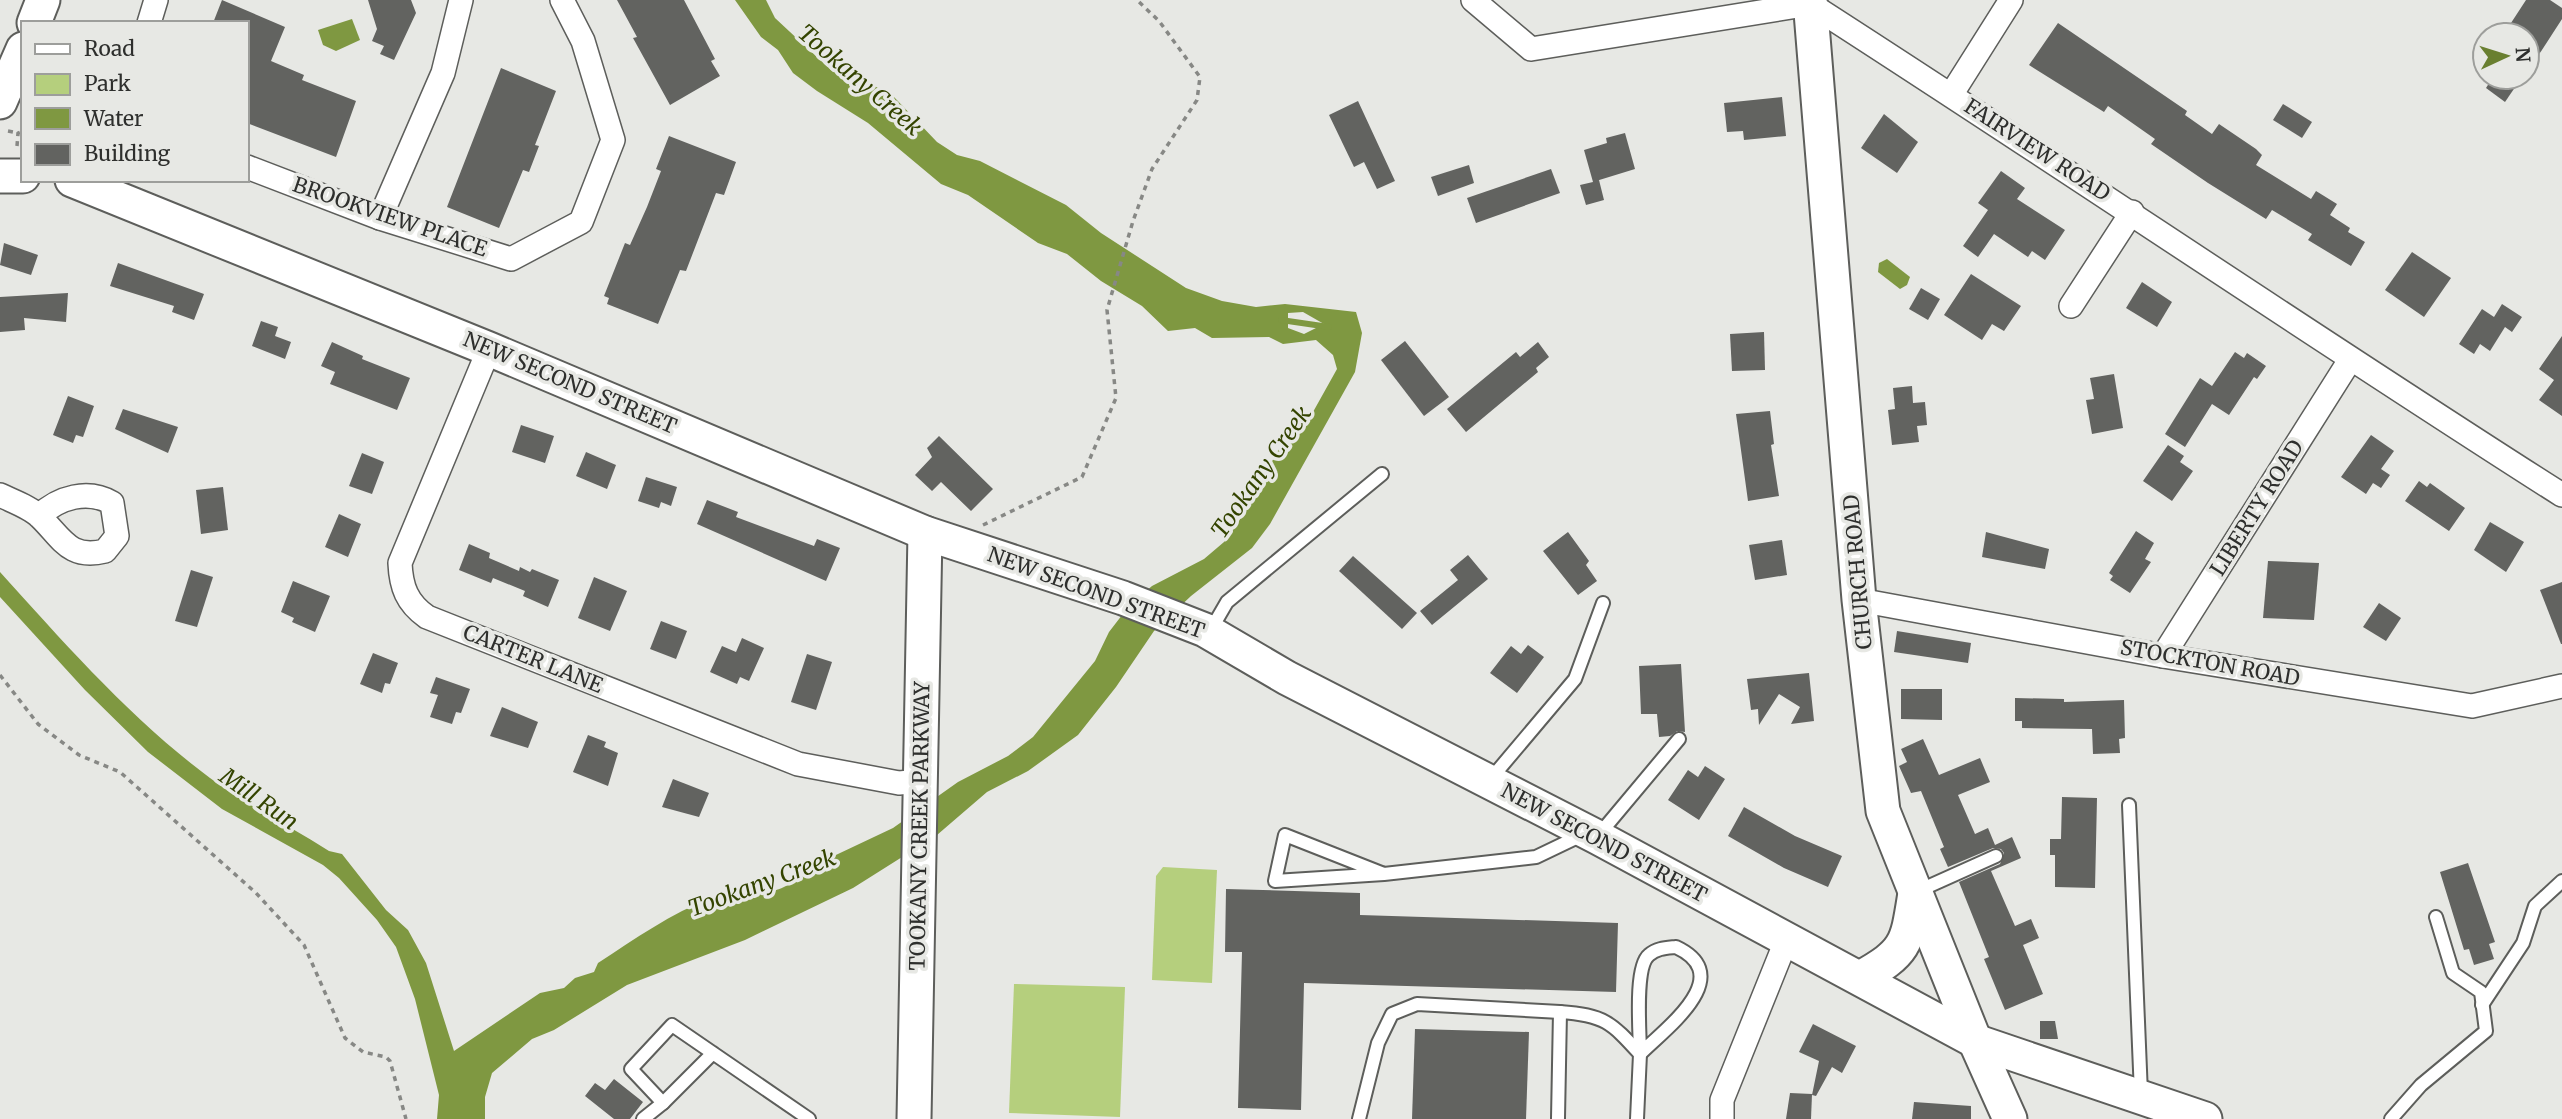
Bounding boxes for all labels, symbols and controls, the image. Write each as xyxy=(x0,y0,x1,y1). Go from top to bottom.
water label: Tookany Creek xyxy=(792,18,929,142)
legend xyxy=(21,21,248,182)
north arrow xyxy=(2471,21,2541,91)
text: Road xyxy=(84,35,135,62)
text: N xyxy=(2510,46,2535,63)
text: Park xyxy=(84,70,131,97)
street label: FAIRVIEW ROAD xyxy=(1959,92,2116,207)
text: Water xyxy=(83,105,143,132)
text: Building xyxy=(84,140,171,167)
street label: BROOKVIEW PLACE xyxy=(289,171,492,263)
street label: NEW SECOND STREET xyxy=(459,325,681,440)
water label: Tookany Creek xyxy=(1204,400,1317,543)
street label: LIBERTY ROAD xyxy=(2204,435,2309,581)
street label: CHURCH ROAD xyxy=(1837,493,1878,651)
street label: NEW SECOND STREET xyxy=(984,541,1209,645)
street label: CARTER LANE xyxy=(459,618,608,699)
street label: STOCKTON ROAD xyxy=(2118,633,2302,692)
street label: TOOKANY CREEK PARKWAY xyxy=(903,681,936,971)
water label: Mill Run xyxy=(214,761,304,836)
street label: NEW SECOND STREET xyxy=(1497,777,1712,908)
water label: Tookany Creek xyxy=(684,842,840,923)

